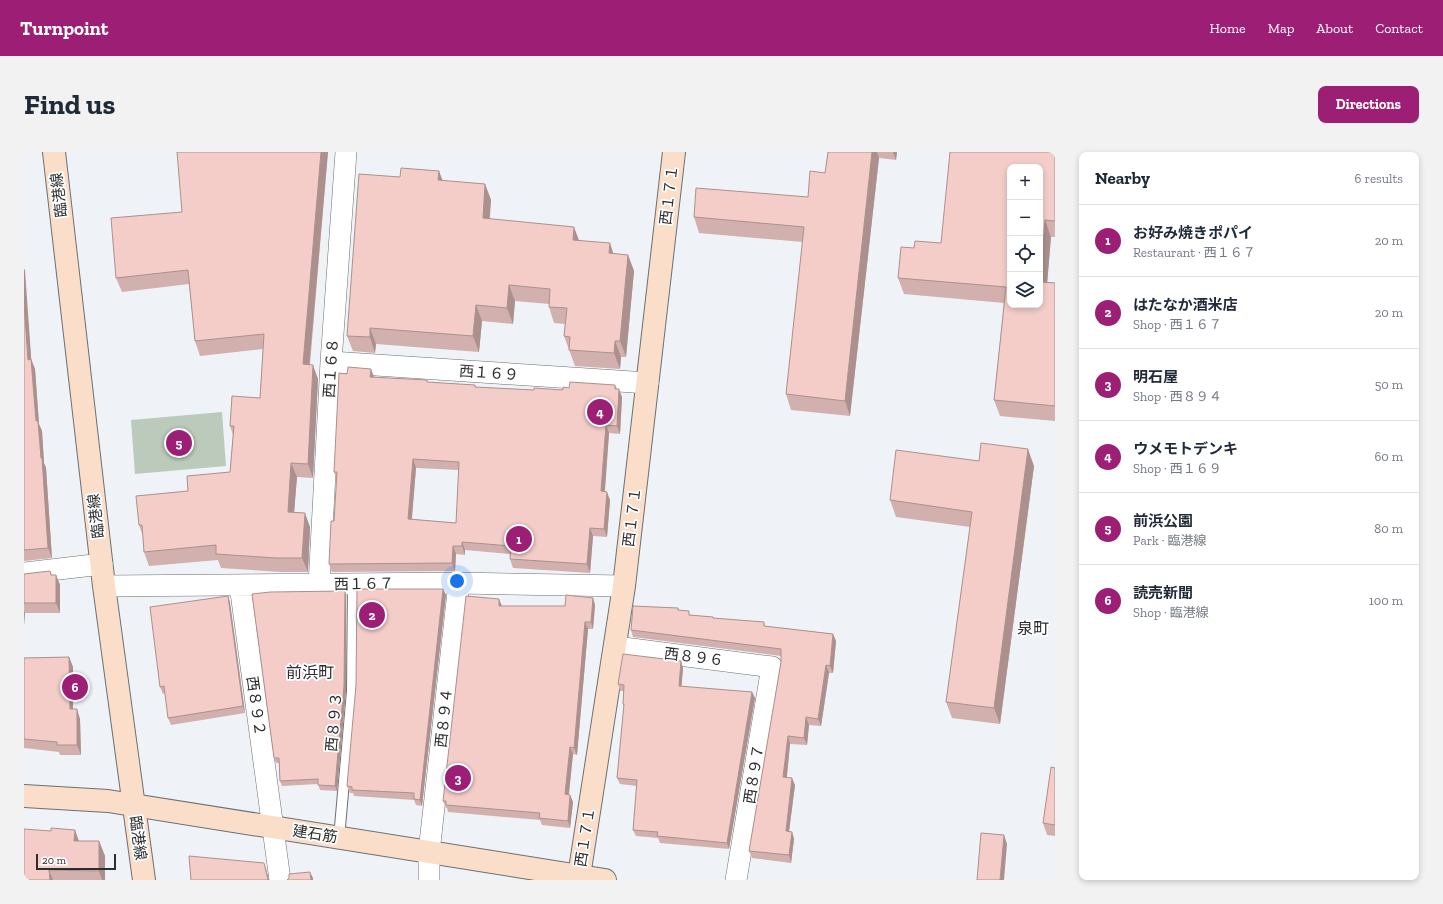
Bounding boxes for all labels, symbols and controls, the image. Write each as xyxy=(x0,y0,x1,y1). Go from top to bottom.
text: Turnpoint xyxy=(20,17,108,40)
text: Home xyxy=(1210,20,1246,37)
text: Map xyxy=(1268,20,1294,37)
text: About xyxy=(1316,20,1353,37)
text: Contact xyxy=(1375,20,1423,37)
button: Directions xyxy=(1318,86,1419,123)
text: Find us xyxy=(24,88,115,121)
street label: 西１７１ xyxy=(656,164,682,226)
map controls xyxy=(1007,164,1043,308)
button: + xyxy=(1007,164,1043,200)
text: Nearby xyxy=(1095,168,1150,188)
text: 6 results xyxy=(1355,171,1403,186)
street label: 臨港線 xyxy=(47,172,71,218)
button: − xyxy=(1007,200,1043,236)
text: お好み焼きポパイ xyxy=(1133,224,1253,242)
text: 1 xyxy=(1105,233,1111,248)
text: 20 m xyxy=(1375,233,1403,248)
button: locate xyxy=(1007,236,1043,272)
text: Restaurant · 西１６７ xyxy=(1133,245,1256,260)
button: layers xyxy=(1007,272,1043,308)
text: はたなか酒米店 xyxy=(1133,296,1238,314)
text: 2 xyxy=(1105,305,1111,320)
text: 20 m xyxy=(1375,305,1403,320)
text: Shop · 西１６７ xyxy=(1133,317,1222,332)
street label: 西１６８ xyxy=(320,337,342,399)
street label: 西１６９ xyxy=(458,362,520,384)
text: 明石屋 xyxy=(1133,368,1178,386)
text: 3 xyxy=(1105,377,1111,392)
text: 50 m xyxy=(1375,377,1403,392)
text: Shop · 西８９４ xyxy=(1133,389,1222,404)
pin: 4 xyxy=(587,397,613,427)
pin: 5 xyxy=(166,428,192,458)
text: ウメモトデンキ xyxy=(1133,440,1238,458)
text: 4 xyxy=(1104,449,1112,464)
text: 60 m xyxy=(1374,449,1403,464)
text: Shop · 西１６９ xyxy=(1133,461,1222,476)
street label: 西１７１ xyxy=(619,486,645,548)
street label: 臨港線 xyxy=(84,493,108,539)
text: 前浜公園 xyxy=(1133,512,1193,530)
text: 5 xyxy=(1105,521,1111,536)
text: 80 m xyxy=(1374,521,1403,536)
pin: 1 xyxy=(506,524,532,554)
text: Park · 臨港線 xyxy=(1133,533,1207,548)
your location xyxy=(447,571,467,591)
street label: 西１６７ xyxy=(334,574,394,594)
text: 読売新聞 xyxy=(1133,584,1193,602)
text: 6 xyxy=(1105,593,1111,608)
text: 100 m xyxy=(1369,593,1403,608)
pin: 2 xyxy=(359,600,385,630)
text: Shop · 臨港線 xyxy=(1133,605,1209,620)
district label: 泉町 xyxy=(1017,619,1049,638)
street label: 西８９６ xyxy=(663,644,725,670)
district label: 前浜町 xyxy=(286,663,334,682)
pin: 6 xyxy=(62,672,88,702)
street label: 西８９２ xyxy=(243,675,269,737)
street label: 西８９４ xyxy=(432,687,456,749)
street label: 西８９３ xyxy=(322,691,346,753)
street label: 西８９７ xyxy=(740,743,768,805)
pin: 3 xyxy=(445,763,471,793)
street label: 西１７１ xyxy=(571,806,599,868)
street label: 臨港線 xyxy=(126,814,150,862)
street label: 建石筋 xyxy=(291,822,339,846)
scale bar xyxy=(36,852,116,871)
text: 20 m xyxy=(42,854,66,867)

